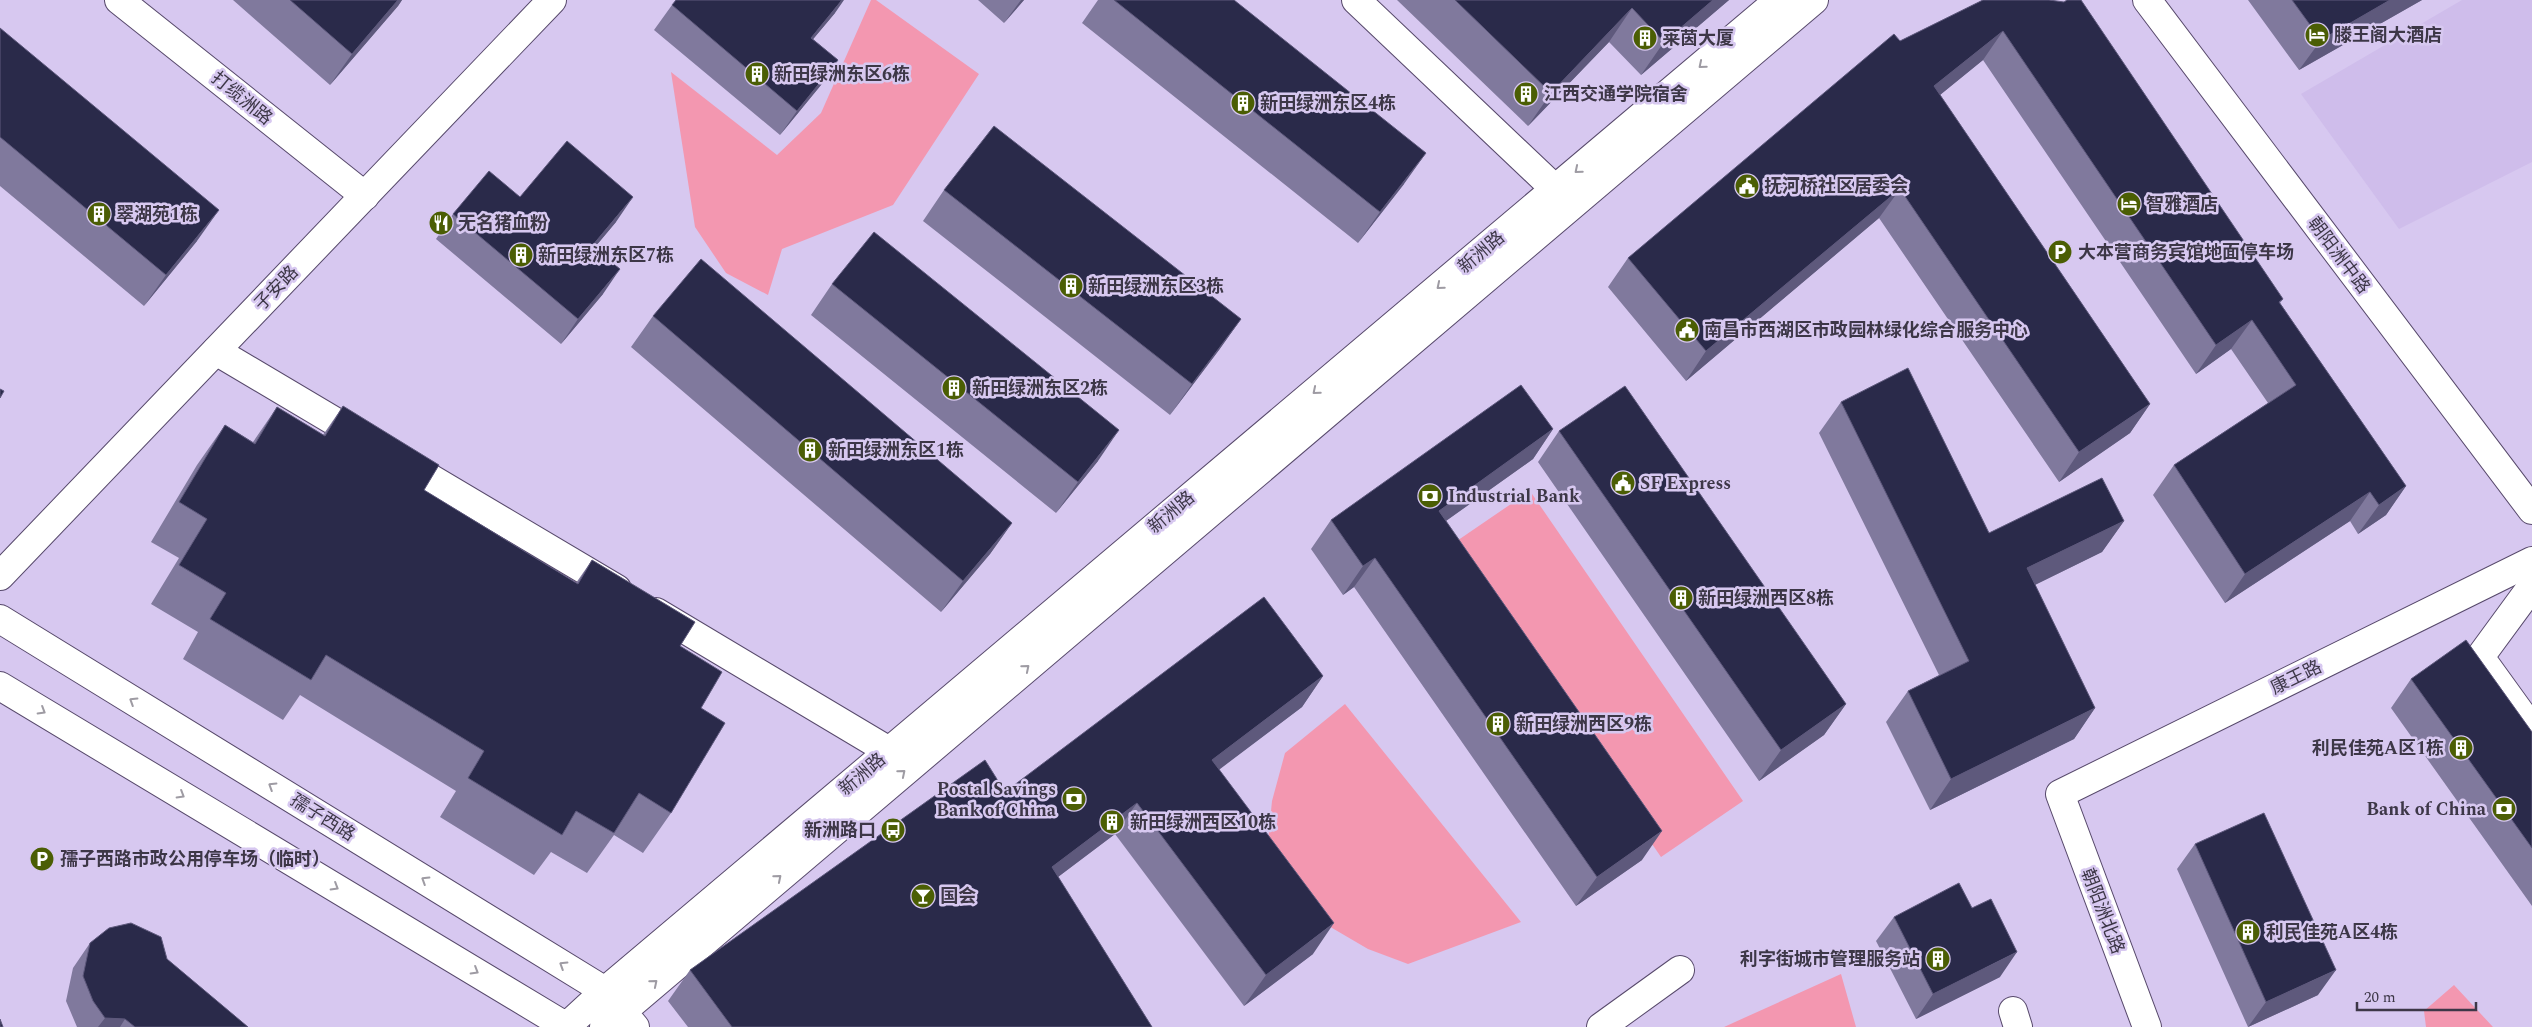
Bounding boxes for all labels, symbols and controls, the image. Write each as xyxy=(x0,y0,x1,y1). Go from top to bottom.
hotel icon: 滕王阁大酒店 xyxy=(2304,22,2330,48)
place label: 滕王阁大酒店 xyxy=(2334,22,2442,49)
building icon: 莱茵大厦 xyxy=(1632,25,1658,51)
place label: 莱茵大厦 xyxy=(1662,25,1734,52)
one-way arrow xyxy=(1698,60,1707,69)
building icon: 新田绿洲东区6栋 xyxy=(744,61,770,87)
place label: 新田绿洲东区6栋 xyxy=(774,61,910,88)
street label: 打缆洲路 xyxy=(205,65,278,132)
building icon: 江西交通学院宿舍 xyxy=(1513,81,1539,107)
place label: 江西交通学院宿舍 xyxy=(1544,81,1688,108)
building icon: 新田绿洲东区4栋 xyxy=(1230,90,1256,116)
place label: 新田绿洲东区4栋 xyxy=(1260,90,1396,117)
one-way arrow xyxy=(1574,165,1583,174)
public building icon: 抚河桥社区居委会 xyxy=(1734,173,1760,199)
place label: 抚河桥社区居委会 xyxy=(1764,173,1908,200)
hotel icon: 智雅酒店 xyxy=(2116,191,2142,217)
place label: 智雅酒店 xyxy=(2146,191,2218,218)
building icon: 翠湖苑1栋 xyxy=(86,201,112,227)
place label: 翠湖苑1栋 xyxy=(116,201,198,228)
restaurant icon: 无名猪血粉 xyxy=(428,210,454,236)
place label: 无名猪血粉 xyxy=(458,210,548,237)
street label: 朝阳洲中路 xyxy=(2301,211,2376,299)
street label: 新洲路 xyxy=(1452,225,1511,280)
parking icon: 大本营商务宾馆地面停车场 xyxy=(2047,239,2073,265)
place label: 大本营商务宾馆地面停车场 xyxy=(2078,239,2294,266)
building icon: 新田绿洲东区7栋 xyxy=(508,242,534,268)
place label: 新田绿洲东区7栋 xyxy=(538,242,674,269)
street label: 子安路 xyxy=(248,260,305,317)
building icon: 新田绿洲东区3栋 xyxy=(1058,273,1084,299)
place label: 新田绿洲东区3栋 xyxy=(1088,273,1224,300)
one-way arrow xyxy=(1437,281,1446,289)
public building icon: 南昌市西湖区市政园林绿化综合服务中心 xyxy=(1674,317,1700,343)
place label: 南昌市西湖区市政园林绿化综合服务中心 xyxy=(1704,317,2028,344)
building icon: 新田绿洲东区2栋 xyxy=(941,375,967,401)
place label: 新田绿洲东区2栋 xyxy=(972,375,1108,402)
one-way arrow xyxy=(1312,385,1321,394)
building icon: 新田绿洲东区1栋 xyxy=(797,437,823,463)
place label: 新田绿洲东区1栋 xyxy=(828,437,964,464)
public building icon: SF Express xyxy=(1610,470,1636,496)
place label: SF Express xyxy=(1640,470,1731,497)
bank icon: Industrial Bank xyxy=(1417,483,1443,509)
place label: Industrial Bank xyxy=(1448,483,1580,510)
street label: 新洲路 xyxy=(1142,485,1201,540)
building icon: 新田绿洲西区8栋 xyxy=(1668,585,1694,611)
place label: 新田绿洲西区8栋 xyxy=(1698,585,1834,612)
street label: 康王路 xyxy=(2266,653,2326,701)
one-way arrow xyxy=(1020,665,1029,674)
one-way arrow xyxy=(130,697,139,707)
one-way arrow xyxy=(36,705,45,715)
building icon: 新田绿洲西区9栋 xyxy=(1485,711,1511,737)
place label: 新田绿洲西区9栋 xyxy=(1516,711,1652,738)
place label: 利民佳苑A区1栋 xyxy=(2312,735,2444,762)
building icon: 利民佳苑A区1栋 xyxy=(2448,735,2474,761)
street label: 新洲路 xyxy=(833,747,892,802)
one-way arrow xyxy=(896,771,905,779)
place label: Postal Savings Bank of China xyxy=(936,776,1057,824)
one-way arrow xyxy=(268,782,277,792)
bank icon: Postal Savings Bank of China xyxy=(1061,786,1087,812)
street label: 孺子西路 xyxy=(285,787,360,848)
one-way arrow xyxy=(176,788,185,798)
place label: Bank of China xyxy=(2366,796,2487,823)
bank icon: Bank of China xyxy=(2491,796,2517,822)
building icon: 新田绿洲西区10栋 xyxy=(1099,809,1125,835)
place label: 新田绿洲西区10栋 xyxy=(1130,809,1276,836)
place label: 新洲路口 xyxy=(804,817,876,844)
bus stop icon: 新洲路口 xyxy=(880,817,906,843)
parking icon: 孺子西路市政公用停车场（临时） xyxy=(29,846,55,872)
place label: 孺子西路市政公用停车场（临时） xyxy=(60,846,330,873)
street label: 朝阳洲北路 xyxy=(2074,864,2131,958)
one-way arrow xyxy=(772,876,781,884)
one-way arrow xyxy=(421,877,430,886)
one-way arrow xyxy=(330,881,339,891)
bar icon: 国会 xyxy=(910,883,936,909)
place label: 国会 xyxy=(940,883,976,910)
building icon: 利民佳苑A区4栋 xyxy=(2235,919,2261,945)
place label: 利民佳苑A区4栋 xyxy=(2266,919,2398,946)
place label: 利字街城市管理服务站 xyxy=(1740,946,1920,973)
building icon: 利字街城市管理服务站 xyxy=(1925,946,1951,972)
one-way arrow xyxy=(560,962,569,972)
one-way arrow xyxy=(469,965,478,975)
one-way arrow xyxy=(649,980,658,989)
scale bar xyxy=(2357,980,2476,1012)
text: 20 m xyxy=(2364,986,2396,1009)

